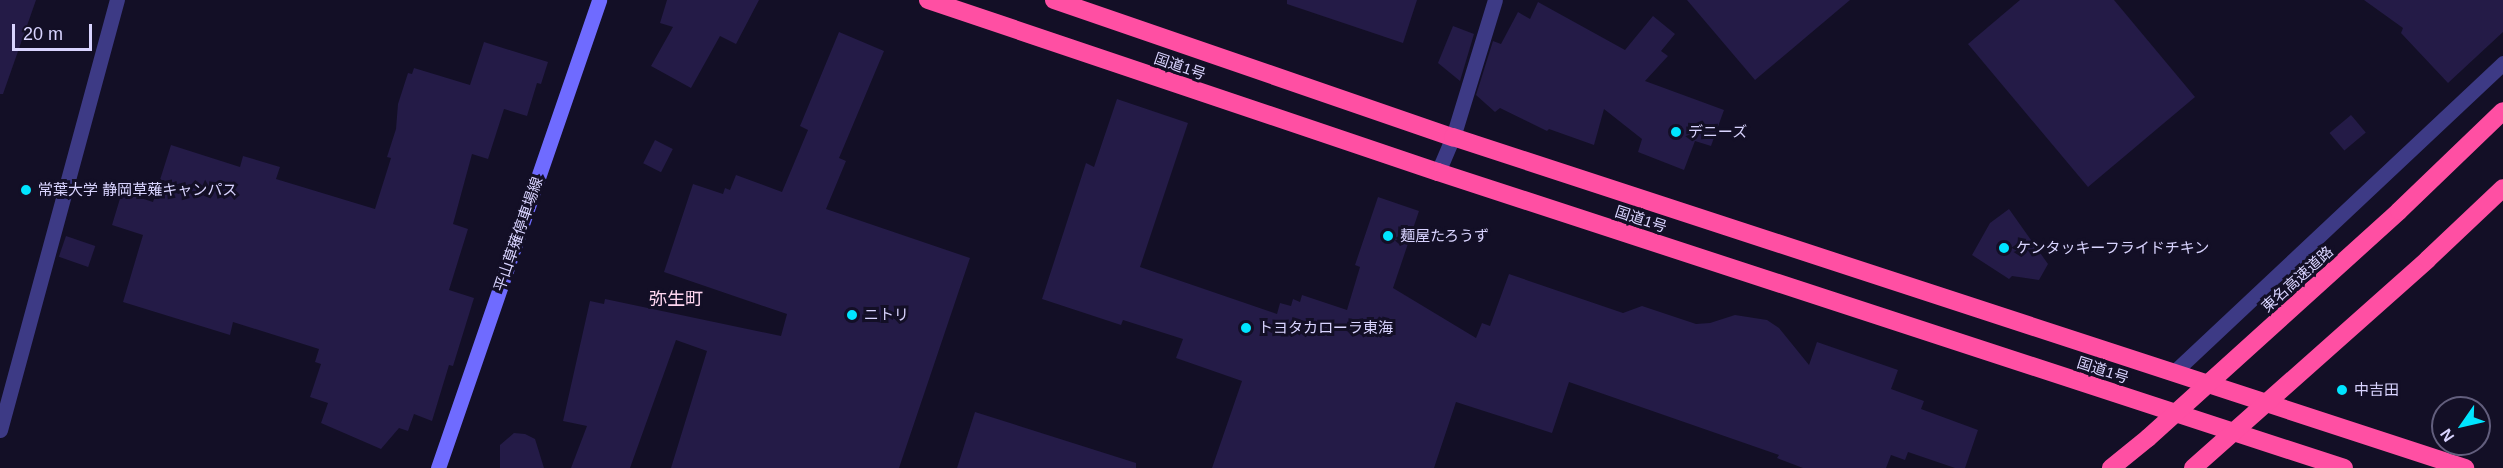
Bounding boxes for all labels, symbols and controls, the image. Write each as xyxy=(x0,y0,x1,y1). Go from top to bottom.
scale bar xyxy=(15,12,94,50)
text: 20 m xyxy=(23,24,63,44)
street label: 国道1号 xyxy=(1152,49,1208,83)
place label: デニーズ xyxy=(1688,123,1748,141)
marker: デニーズ xyxy=(1669,125,1683,139)
street label: 平山草薙停車場線 xyxy=(490,174,546,294)
place label: 常葉大学 静岡草薙キャンパス xyxy=(38,181,237,199)
marker: 常葉大学 静岡草薙キャンパス xyxy=(19,183,33,197)
street label: 国道1号 xyxy=(1613,202,1669,236)
place label: 麺屋たろうず xyxy=(1400,227,1490,245)
marker: 麺屋たろうず xyxy=(1381,229,1395,243)
place label: ケンタッキーフライドチキン xyxy=(2016,239,2211,257)
marker: ケンタッキーフライドチキン xyxy=(1997,241,2011,255)
street label: 東名高速道路 xyxy=(2258,242,2336,316)
district label: 弥生町 xyxy=(649,288,703,310)
place label: ニトリ xyxy=(864,306,909,324)
marker: ニトリ xyxy=(845,308,859,322)
place label: トヨタカローラ東海 xyxy=(1258,319,1393,337)
marker: トヨタカローラ東海 xyxy=(1239,321,1253,335)
street label: 国道1号 xyxy=(2075,353,2131,387)
place label: 中吉田 xyxy=(2354,381,2399,399)
marker: 中吉田 xyxy=(2335,383,2349,397)
north arrow xyxy=(2431,396,2491,456)
text: N xyxy=(2437,426,2458,445)

